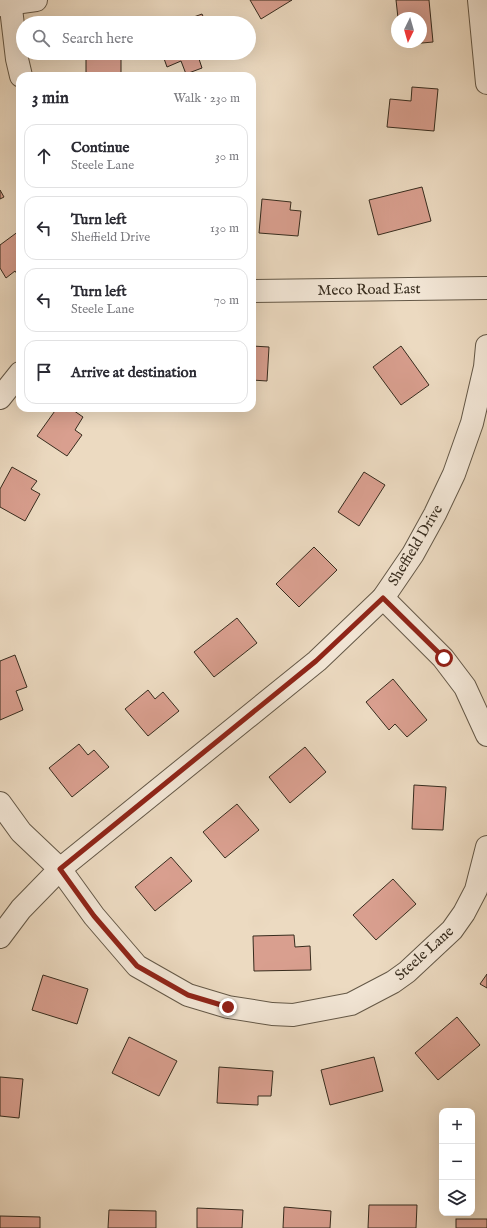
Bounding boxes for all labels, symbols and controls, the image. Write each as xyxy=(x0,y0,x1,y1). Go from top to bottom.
north arrow xyxy=(391,12,427,48)
search box xyxy=(16,16,256,60)
icon: search xyxy=(30,27,52,49)
text: Search here xyxy=(62,29,133,48)
text: 3 min xyxy=(32,88,69,109)
text: Walk · 230 m xyxy=(174,90,240,107)
text: Continue xyxy=(71,138,129,157)
icon: ahead xyxy=(33,145,55,167)
text: 30 m xyxy=(215,148,239,165)
text: Steele Lane xyxy=(71,157,134,174)
text: Turn left xyxy=(71,210,127,229)
icon: left xyxy=(33,217,55,239)
text: 130 m xyxy=(210,220,239,237)
text: Sheffield Drive xyxy=(71,229,150,246)
street label: Meco Road East xyxy=(317,279,421,300)
text: Turn left xyxy=(71,282,127,301)
icon: left xyxy=(33,289,55,311)
text: 70 m xyxy=(214,292,239,309)
text: Steele Lane xyxy=(71,301,134,318)
icon: arrive xyxy=(33,361,55,383)
text: Arrive at destination xyxy=(71,363,197,382)
street label: Sheffield Drive xyxy=(384,501,447,589)
route start xyxy=(435,649,453,667)
street label: Steele Lane xyxy=(391,922,458,985)
route end xyxy=(219,998,237,1016)
map controls xyxy=(439,1108,475,1216)
button: + xyxy=(439,1108,475,1144)
button: − xyxy=(439,1144,475,1180)
button: layers xyxy=(439,1180,475,1216)

